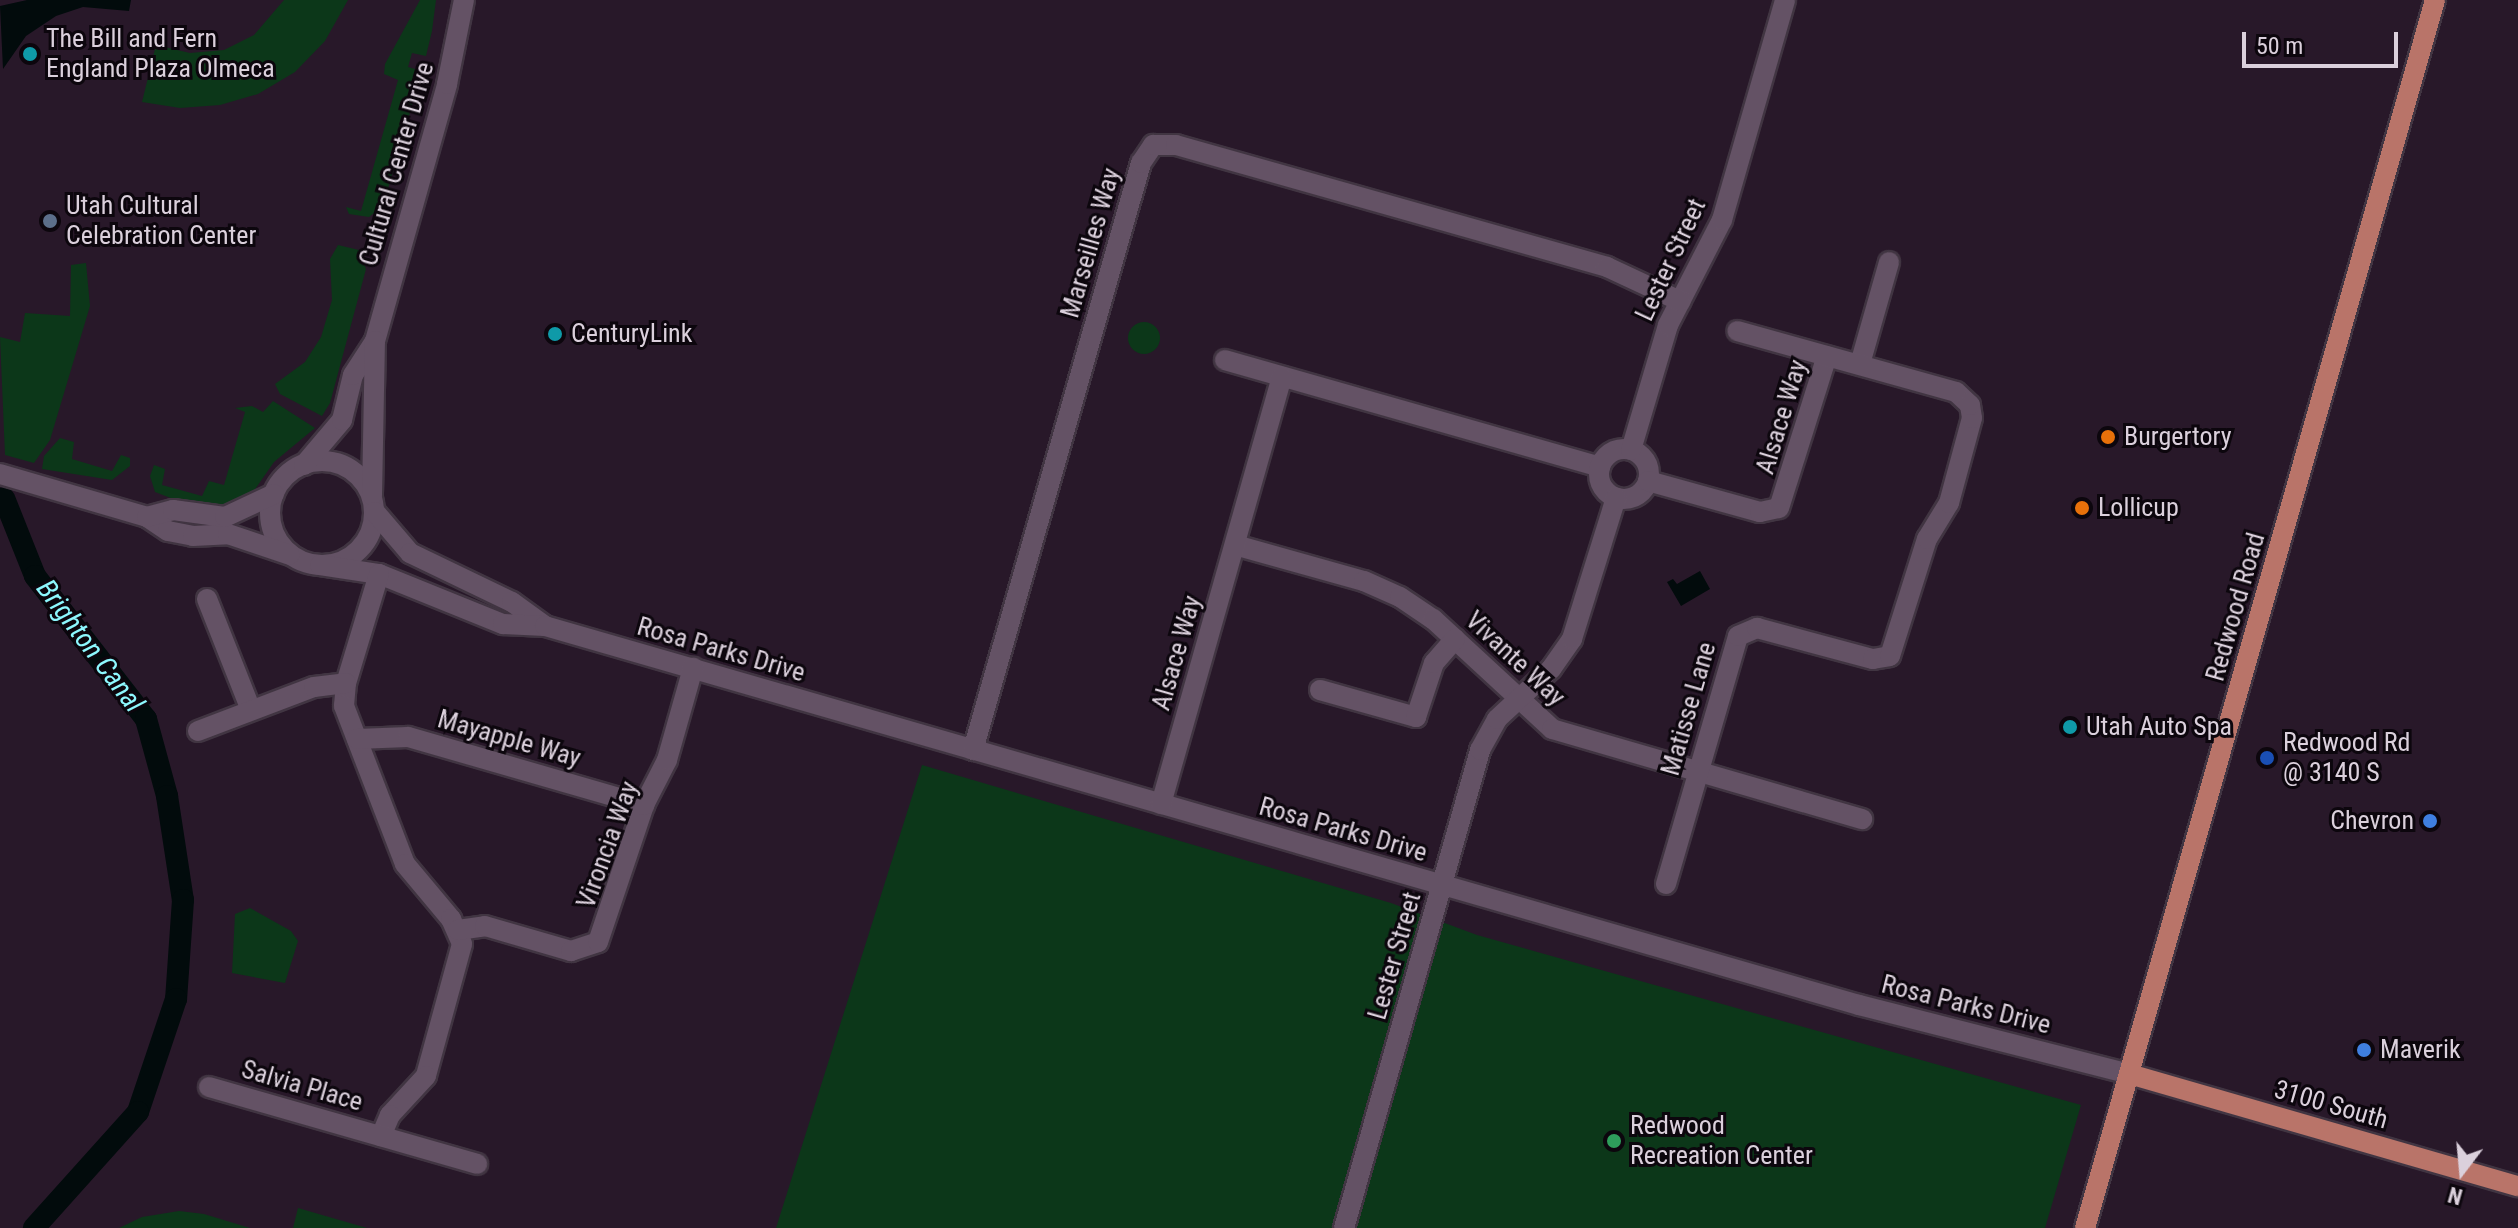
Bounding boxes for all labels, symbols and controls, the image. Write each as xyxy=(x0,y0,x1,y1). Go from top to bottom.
scale bar xyxy=(2246,16,2402,66)
place label: The Bill and Fern England Plaza Olmeca xyxy=(46,23,275,84)
text: 50 m xyxy=(2256,32,2303,60)
marker: The Bill and Fern England Plaza Olmeca xyxy=(21,45,39,63)
street label: Cultural Center Drive xyxy=(353,59,441,269)
street label: Marseilles Way xyxy=(1055,164,1127,322)
place label: Utah Cultural Celebration Center xyxy=(66,190,256,252)
street label: Lester Street xyxy=(1629,194,1713,326)
marker: Utah Cultural Celebration Center xyxy=(41,212,59,230)
place label: CenturyLink xyxy=(571,318,692,350)
marker: CenturyLink xyxy=(546,325,564,343)
street label: Alsace Way xyxy=(1750,356,1814,478)
place label: Burgertory xyxy=(2124,421,2231,453)
marker: Burgertory xyxy=(2099,428,2117,446)
place label: Lollicup xyxy=(2098,492,2179,524)
marker: Lollicup xyxy=(2073,499,2091,517)
street label: Redwood Road xyxy=(2200,529,2272,685)
water label: Brighton Canal xyxy=(29,573,151,719)
street label: Alsace Way xyxy=(1146,592,1208,714)
street label: Vivante Way xyxy=(1459,605,1571,713)
street label: Rosa Parks Drive xyxy=(633,611,809,689)
street label: Matisse Lane xyxy=(1655,639,1723,779)
street label: Mayapple Way xyxy=(434,704,584,774)
place label: Utah Auto Spa xyxy=(2086,711,2232,743)
marker: Utah Auto Spa xyxy=(2061,718,2079,736)
place label: Redwood Rd @ 3140 S xyxy=(2283,727,2410,788)
marker: Redwood Rd @ 3140 S xyxy=(2258,749,2276,767)
street label: Vironcia Way xyxy=(571,777,645,913)
street label: Rosa Parks Drive xyxy=(1255,791,1431,869)
place label: Chevron xyxy=(2330,805,2414,837)
marker: Chevron xyxy=(2421,812,2439,830)
street label: Lester Street xyxy=(1362,889,1428,1023)
street label: Rosa Parks Drive xyxy=(1878,969,2054,1041)
place label: Maverik xyxy=(2380,1034,2461,1066)
marker: Maverik xyxy=(2355,1041,2373,1059)
street label: Salvia Place xyxy=(238,1054,366,1118)
street label: 3100 South xyxy=(2271,1074,2391,1136)
place label: Redwood Recreation Center xyxy=(1630,1110,1813,1172)
marker: Redwood Recreation Center xyxy=(1605,1132,1623,1150)
north arrow xyxy=(2422,1132,2502,1212)
text: N xyxy=(2445,1182,2465,1209)

